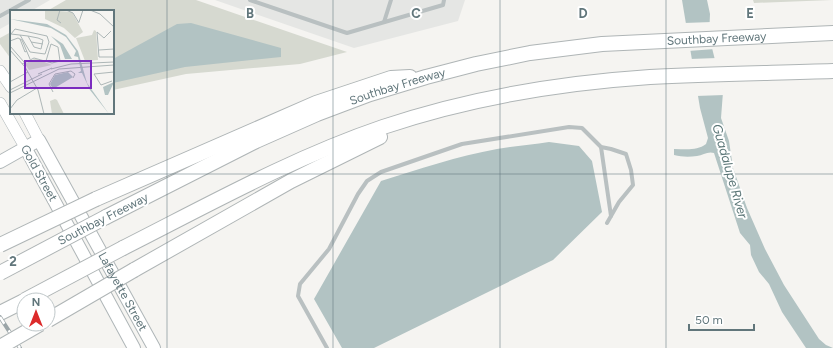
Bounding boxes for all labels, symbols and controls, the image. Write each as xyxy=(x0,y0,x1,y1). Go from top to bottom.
text: B xyxy=(246,6,254,21)
text: C xyxy=(411,6,421,21)
text: D xyxy=(578,6,588,21)
text: E xyxy=(746,6,754,21)
inset map xyxy=(10,10,114,114)
street label: Southbay Freeway xyxy=(666,29,767,48)
street label: Southbay Freeway xyxy=(348,65,448,108)
water label: Guadalupe River xyxy=(709,122,751,220)
street label: Gold Street xyxy=(18,142,60,204)
street label: Southbay Freeway xyxy=(55,190,151,248)
street label: Lafayette Street xyxy=(95,250,150,334)
text: 2 xyxy=(9,254,17,269)
north arrow xyxy=(16,292,56,332)
text: N xyxy=(32,296,40,309)
scale bar xyxy=(689,306,754,332)
text: 50 m xyxy=(695,313,723,327)

